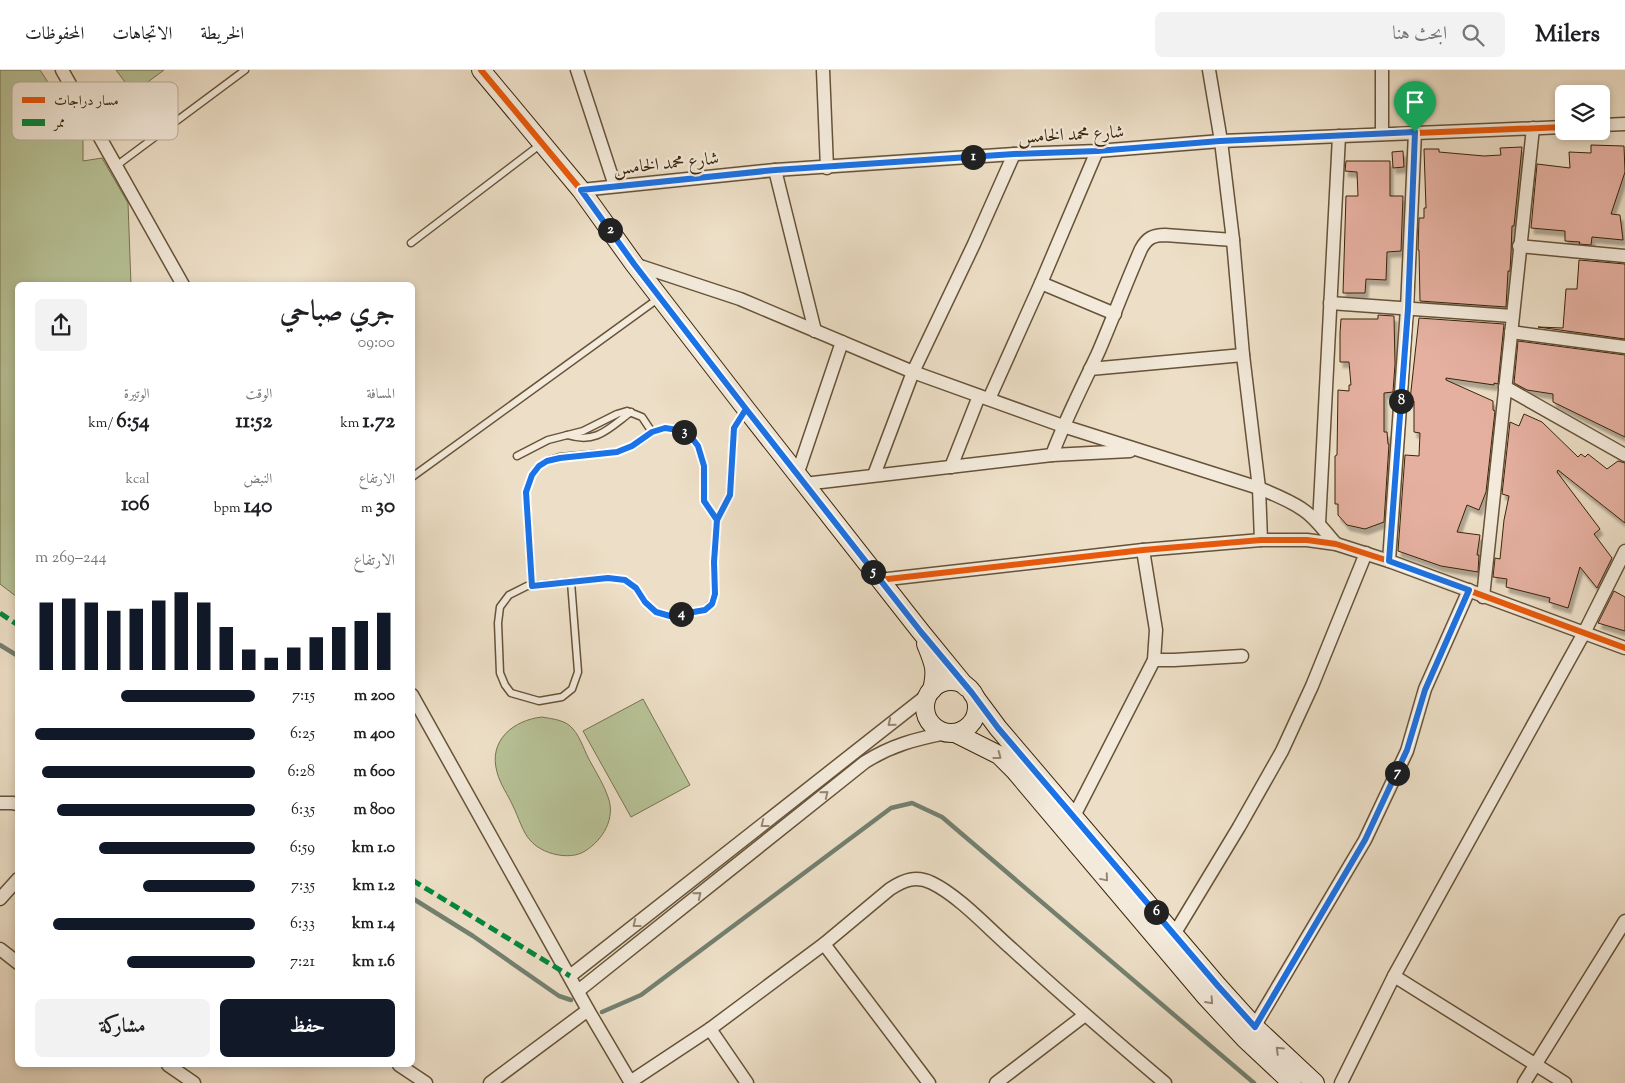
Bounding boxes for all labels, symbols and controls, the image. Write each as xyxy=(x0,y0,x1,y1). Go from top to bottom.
search box xyxy=(1155,12,1505,57)
text: Milers xyxy=(1535,18,1600,52)
text: ابحث هنا xyxy=(1392,21,1447,48)
icon: search xyxy=(1459,21,1487,49)
text: المحفوظات xyxy=(25,22,84,48)
text: الاتجاهات xyxy=(112,22,172,48)
text: الخريطة xyxy=(200,22,244,48)
pin xyxy=(1394,81,1436,132)
legend xyxy=(12,82,178,140)
map controls xyxy=(1555,85,1610,140)
button: layers xyxy=(1555,85,1610,140)
icon: arrive xyxy=(1401,88,1429,116)
text: مسار دراجات xyxy=(54,92,119,112)
text: ممر xyxy=(52,114,65,134)
street label: شارع محمد الخامس xyxy=(1017,120,1125,152)
pin: 1 xyxy=(960,144,986,170)
street label: شارع محمد الخامس xyxy=(612,147,720,183)
text: 1 xyxy=(971,147,976,167)
pin: 2 xyxy=(598,218,622,242)
text: 2 xyxy=(607,220,614,240)
text: جري صباحي xyxy=(280,293,395,333)
button: share xyxy=(35,299,87,351)
text: 09:00 xyxy=(358,332,395,355)
text: الوتيرة xyxy=(124,385,150,405)
text: الوقت xyxy=(246,385,272,405)
text: المسافة xyxy=(366,385,395,405)
pin: 8 xyxy=(1388,388,1414,414)
text: 8 xyxy=(1398,391,1405,411)
text: 6:54 xyxy=(116,407,150,437)
text: 11:52 xyxy=(236,407,272,437)
text: 1.72 xyxy=(362,407,395,437)
text: /km xyxy=(88,414,116,434)
text: km xyxy=(340,414,362,434)
pin: 3 xyxy=(672,420,696,444)
text: 3 xyxy=(682,422,687,442)
text: kcal xyxy=(126,470,150,490)
text: النبض xyxy=(243,470,272,490)
text: الارتفاع xyxy=(359,470,395,490)
text: 106 xyxy=(121,490,150,520)
text: 140 xyxy=(244,492,272,522)
text: 30 xyxy=(376,492,395,522)
text: bpm xyxy=(214,499,244,519)
text: m xyxy=(361,499,376,519)
text: 244–269 m xyxy=(35,547,107,570)
text: الارتفاع xyxy=(353,550,395,573)
pin: 5 xyxy=(860,560,886,584)
text: 5 xyxy=(871,562,876,582)
pin: 4 xyxy=(668,602,694,626)
text: 4 xyxy=(678,604,685,624)
text: 7:15 xyxy=(292,685,315,708)
text: 200 m xyxy=(354,685,395,708)
one-way arrow xyxy=(888,718,897,727)
text: 6:25 xyxy=(290,723,315,746)
text: 400 m xyxy=(353,723,395,746)
one-way arrow xyxy=(992,750,1002,759)
pin: 7 xyxy=(1384,760,1410,786)
text: 6:28 xyxy=(288,761,315,784)
text: 600 m xyxy=(353,761,395,784)
text: 7 xyxy=(1394,763,1401,783)
one-way arrow xyxy=(819,792,828,800)
text: 6:35 xyxy=(291,799,315,822)
text: 800 m xyxy=(353,799,395,822)
one-way arrow xyxy=(761,818,770,826)
text: 6:59 xyxy=(290,837,315,860)
text: 1.0 km xyxy=(352,837,395,860)
one-way arrow xyxy=(1099,872,1108,881)
text: 7:35 xyxy=(291,875,315,898)
text: 1.2 km xyxy=(353,875,395,898)
one-way arrow xyxy=(692,893,701,901)
pin: 6 xyxy=(1144,900,1168,924)
text: 6 xyxy=(1153,902,1160,922)
text: 6:33 xyxy=(290,913,315,936)
text: 1.4 km xyxy=(352,913,395,936)
one-way arrow xyxy=(632,918,642,927)
text: 7:21 xyxy=(290,951,315,974)
text: 1.6 km xyxy=(353,951,395,974)
one-way arrow xyxy=(1204,996,1213,1005)
button: مشاركة xyxy=(35,999,210,1057)
button: حفظ xyxy=(220,999,395,1057)
one-way arrow xyxy=(1276,1047,1285,1056)

